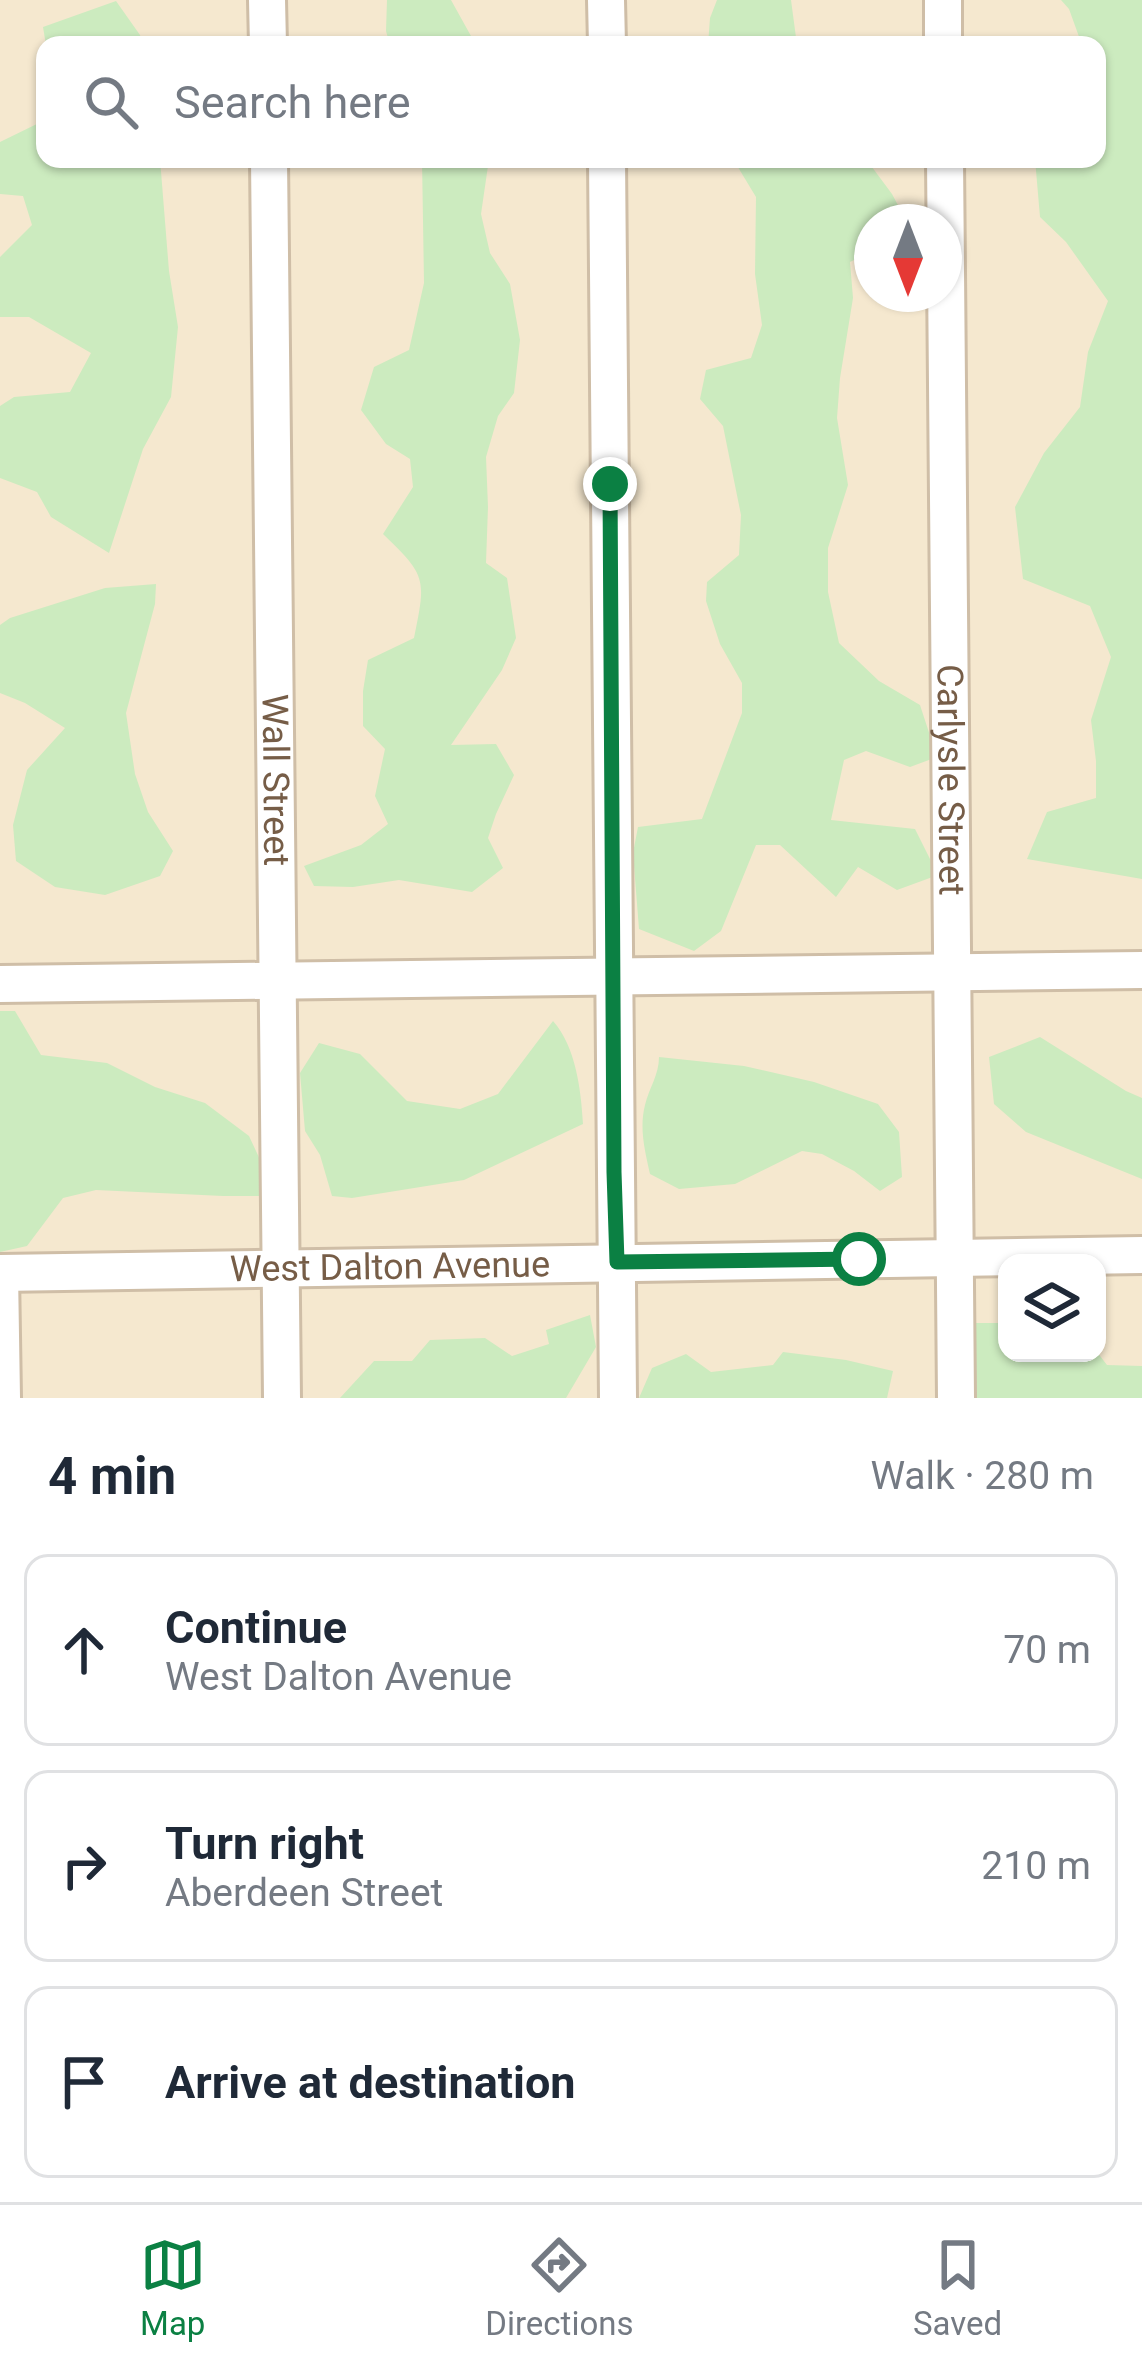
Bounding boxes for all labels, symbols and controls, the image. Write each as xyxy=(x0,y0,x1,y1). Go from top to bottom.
search box xyxy=(36,36,1106,168)
icon: search xyxy=(78,69,144,135)
text: Search here xyxy=(174,76,411,129)
north arrow xyxy=(854,204,962,312)
route end xyxy=(583,457,637,511)
street label: Carlysle Street xyxy=(928,664,973,896)
street label: Wall Street xyxy=(254,694,297,866)
route start xyxy=(832,1232,886,1286)
street label: West Dalton Avenue xyxy=(229,1243,550,1290)
map controls xyxy=(998,1254,1106,1362)
button: layers xyxy=(998,1254,1106,1362)
text: 4 min xyxy=(48,1447,176,1506)
text: Walk · 280 m xyxy=(870,1453,1094,1499)
text: Continue xyxy=(165,1601,347,1654)
icon: ahead xyxy=(51,1617,117,1683)
text: 70 m xyxy=(1003,1627,1091,1673)
text: West Dalton Avenue xyxy=(165,1654,512,1700)
text: Turn right xyxy=(165,1817,364,1870)
icon: right xyxy=(51,1833,117,1899)
text: 210 m xyxy=(981,1843,1091,1889)
text: Aberdeen Street xyxy=(165,1870,443,1916)
icon: arrive xyxy=(51,2049,117,2115)
text: Arrive at destination xyxy=(165,2056,576,2109)
tab: Map xyxy=(140,2232,206,2343)
tab: Directions xyxy=(485,2232,634,2343)
tab: Saved xyxy=(913,2232,1002,2343)

